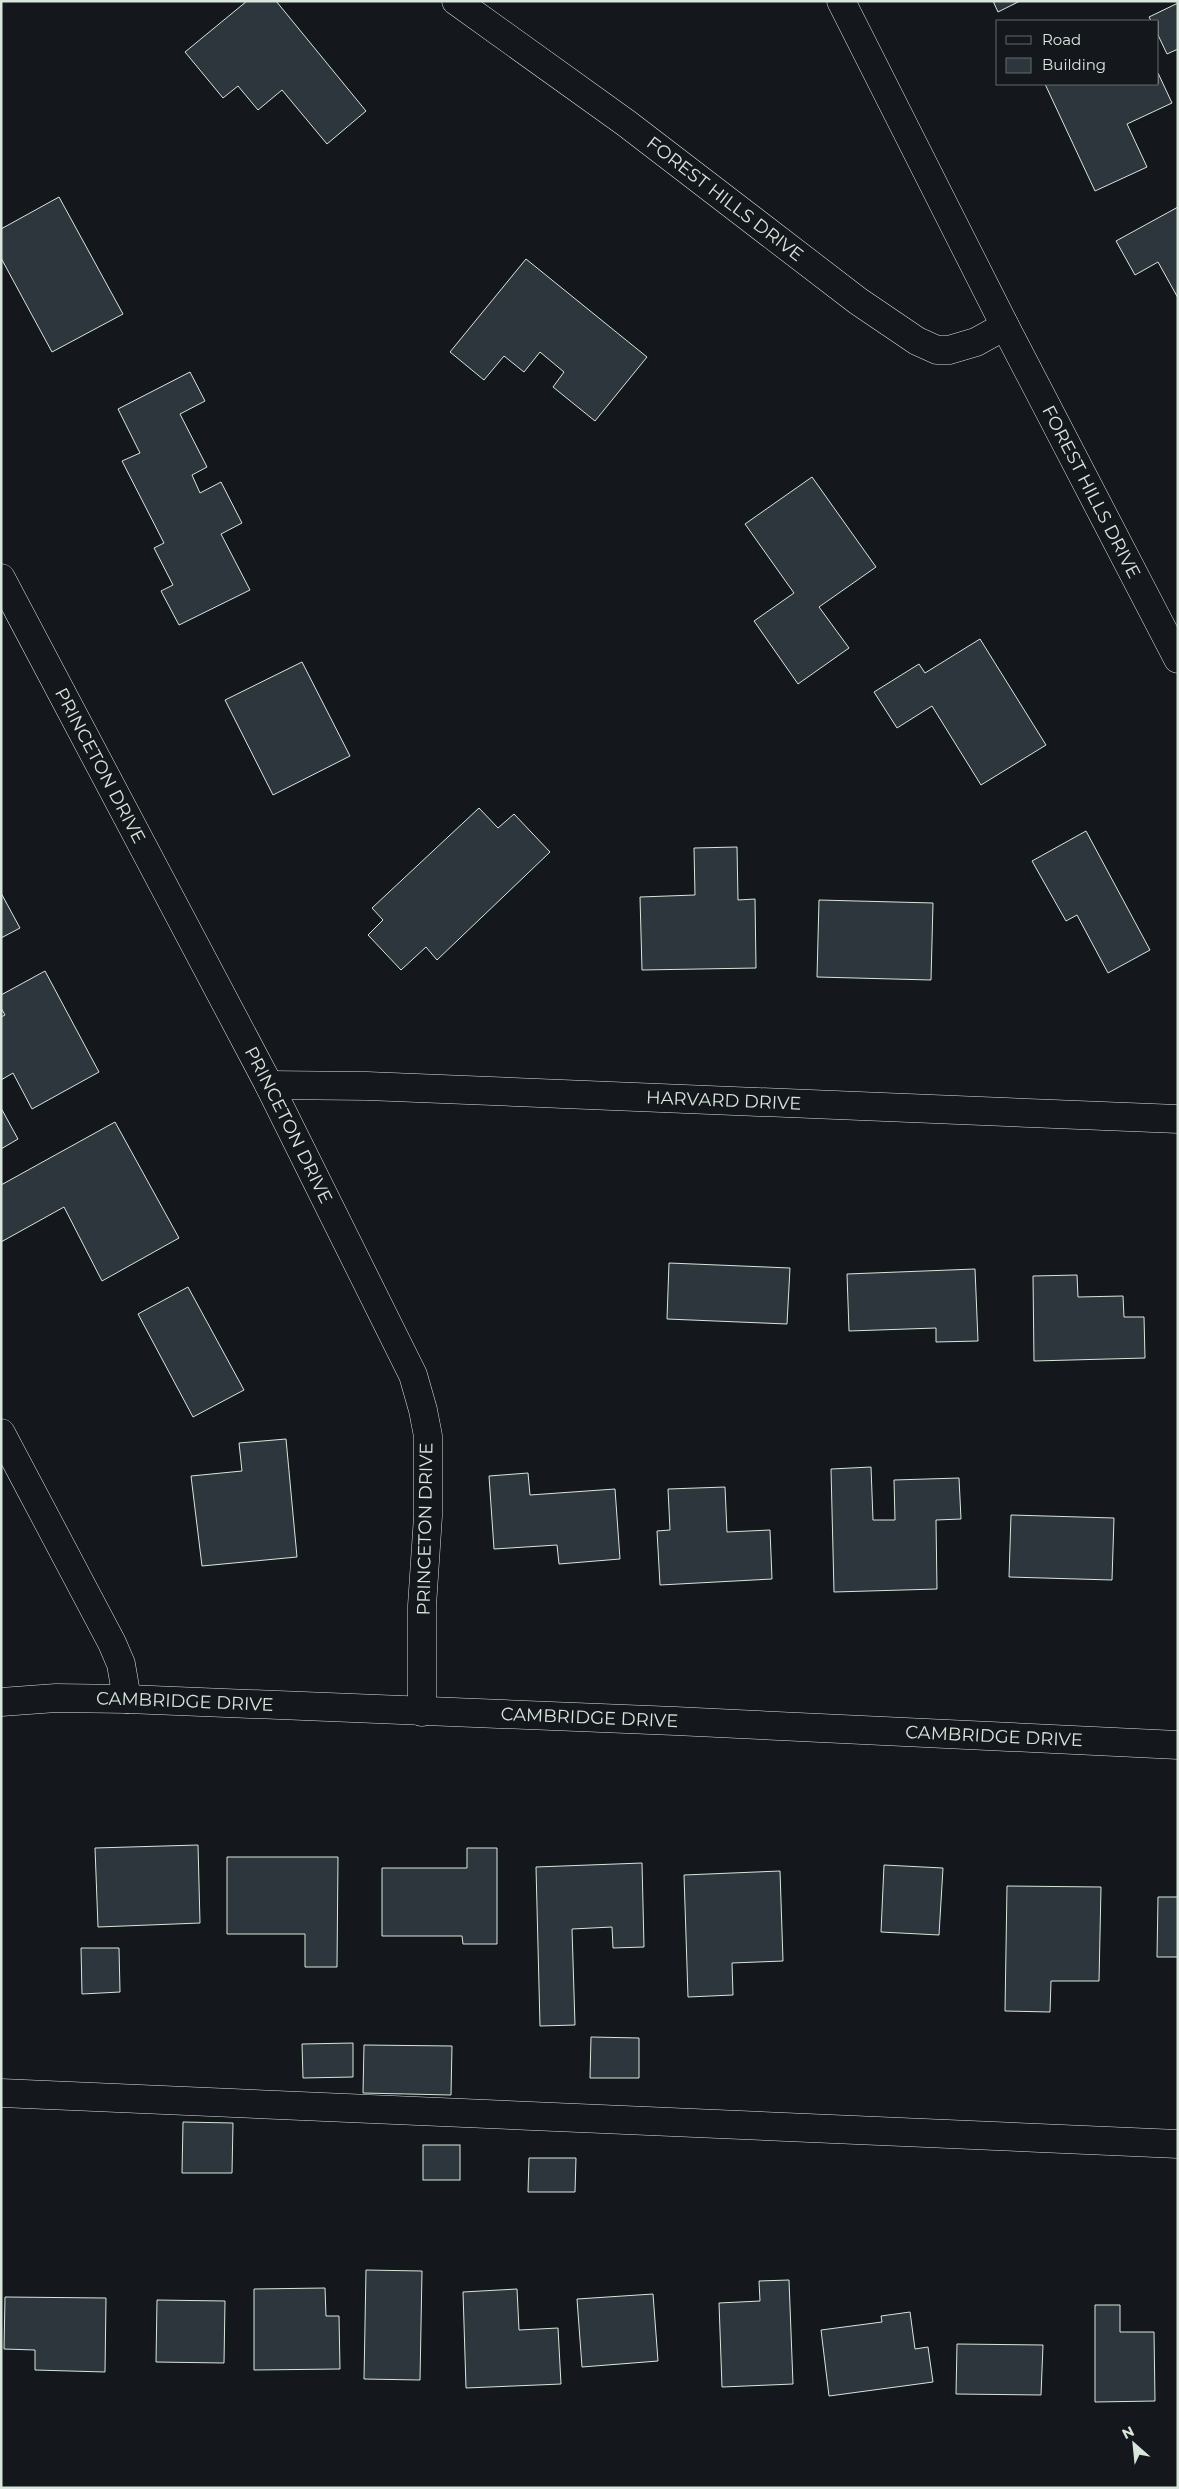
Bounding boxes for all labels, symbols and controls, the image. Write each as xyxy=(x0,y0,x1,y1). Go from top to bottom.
legend xyxy=(996,20,1159,85)
text: Road xyxy=(1042,30,1081,49)
text: Building xyxy=(1042,55,1106,74)
street label: FOREST HILLS DRIVE xyxy=(642,132,808,266)
street label: FOREST HILLS DRIVE xyxy=(1037,402,1145,582)
street label: PRINCETON DRIVE xyxy=(50,684,150,847)
street label: PRINCETON DRIVE xyxy=(240,1043,337,1207)
street label: HARVARD DRIVE xyxy=(646,1086,802,1115)
street label: PRINCETON DRIVE xyxy=(412,1443,438,1615)
street label: CAMBRIDGE DRIVE xyxy=(96,1688,274,1716)
street label: CAMBRIDGE DRIVE xyxy=(500,1703,679,1732)
street label: CAMBRIDGE DRIVE xyxy=(905,1721,1083,1751)
north arrow xyxy=(1109,2419,1159,2469)
text: N xyxy=(1119,2422,1137,2443)

